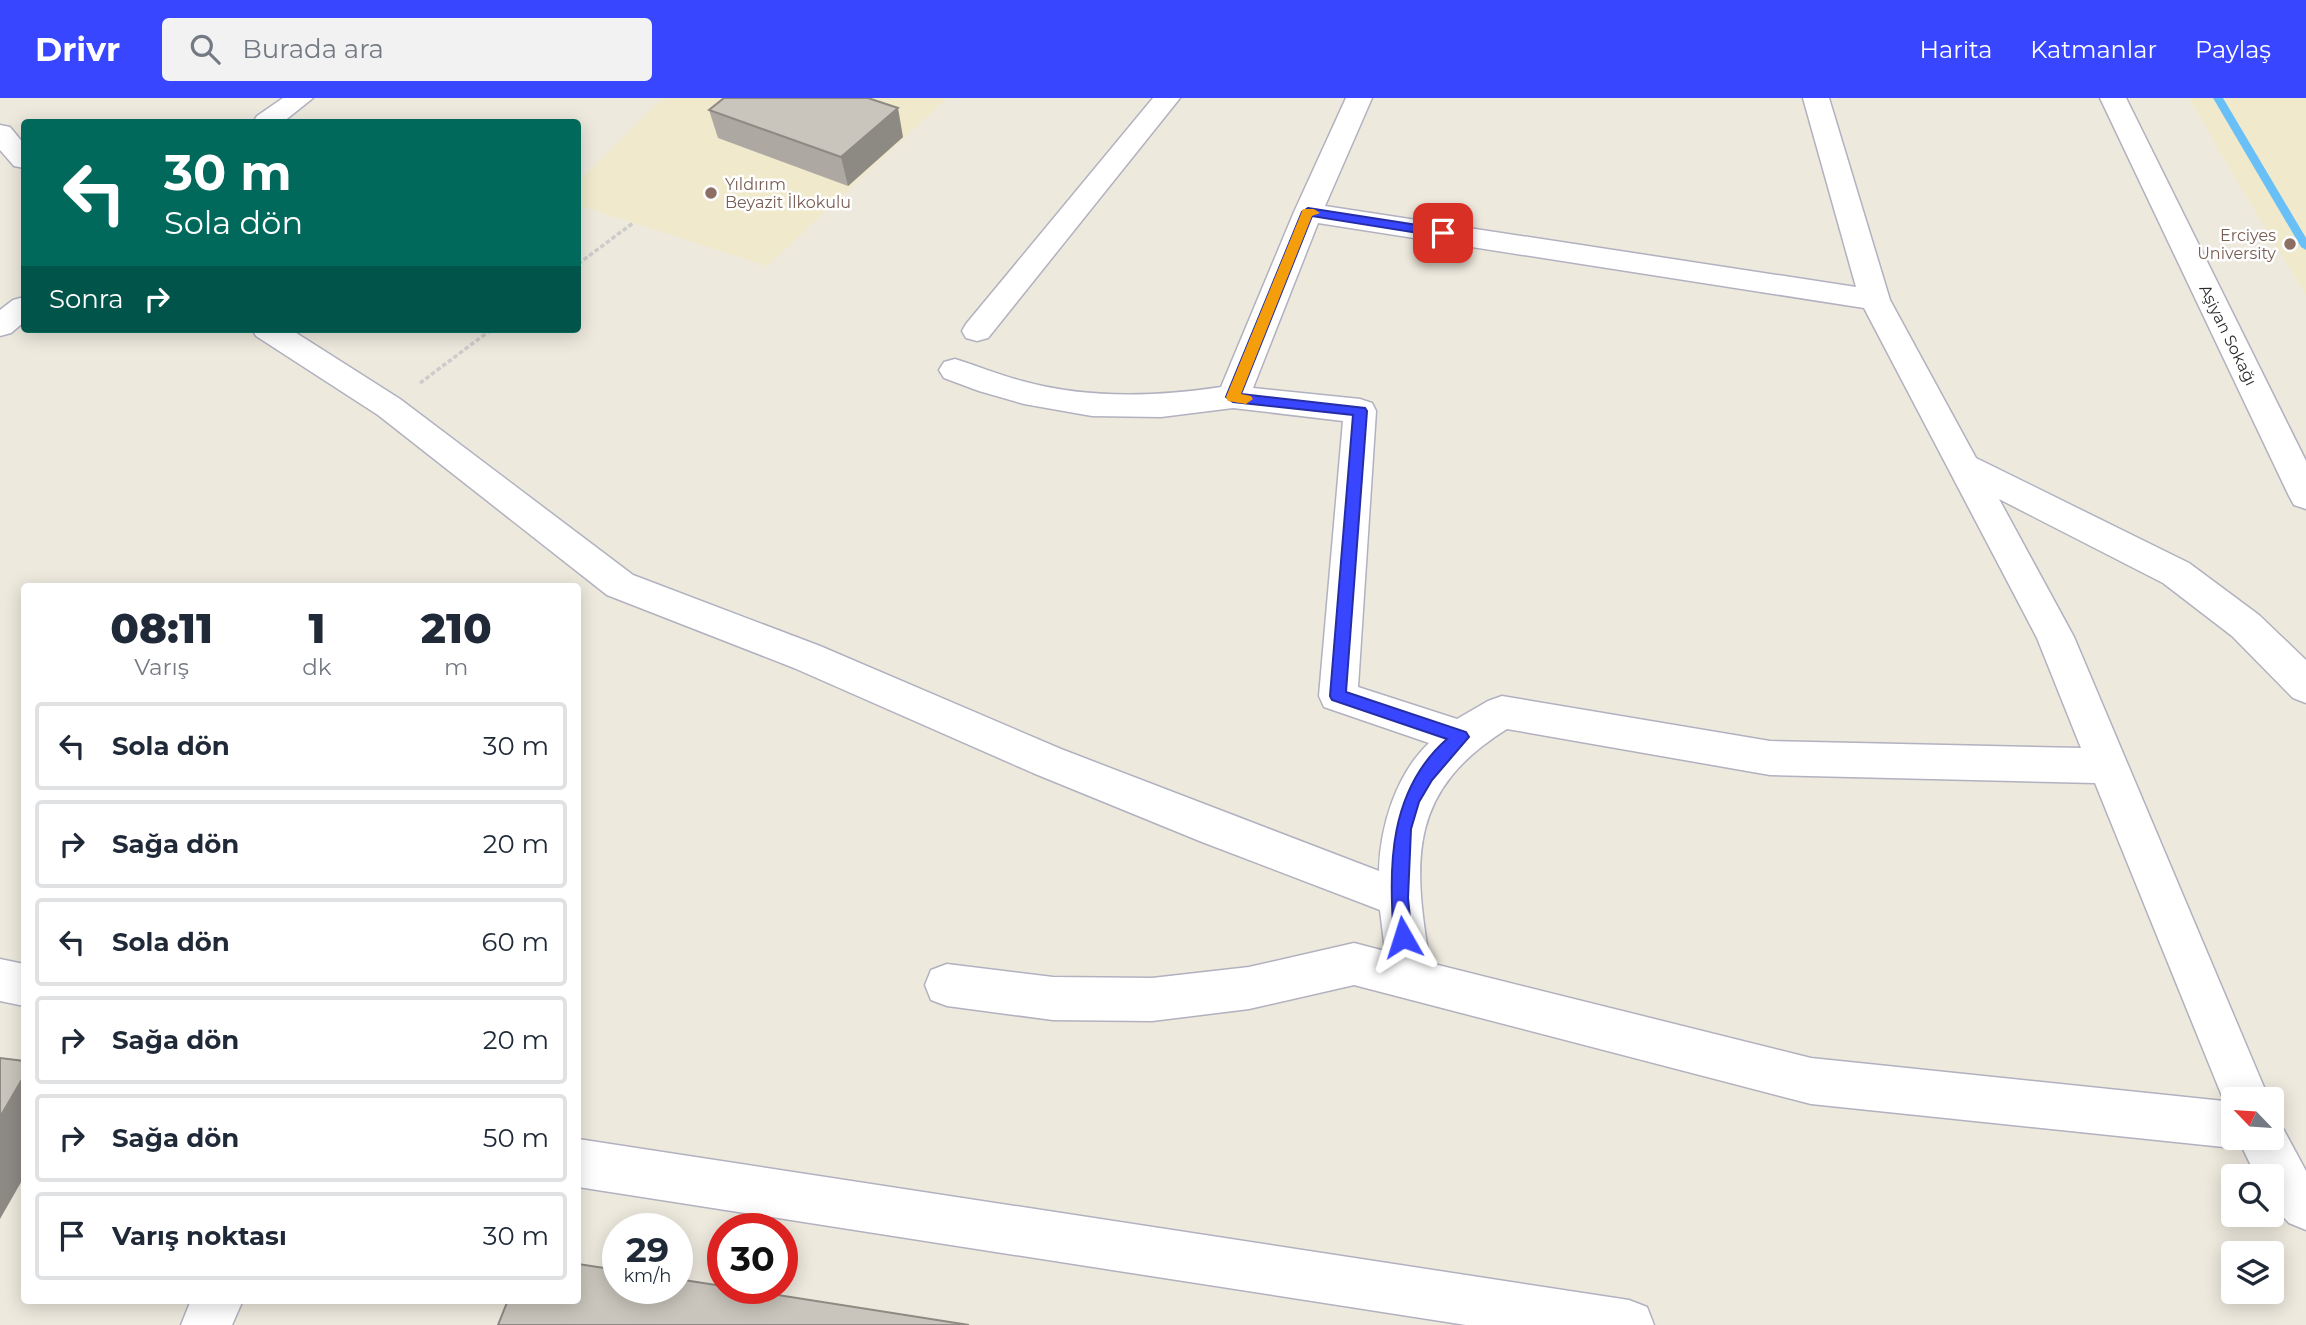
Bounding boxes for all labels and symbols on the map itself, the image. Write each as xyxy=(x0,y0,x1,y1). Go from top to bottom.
place label: Yıldırım Beyazit İlkokulu xyxy=(725,175,851,212)
marker: Yıldırım Beyazit İlkokulu xyxy=(703,185,719,201)
pin xyxy=(1413,203,1473,263)
place label: Erciyes University xyxy=(2197,226,2276,263)
marker: Erciyes University xyxy=(2282,236,2298,252)
street label: Aşiyan Sokağı xyxy=(2195,281,2261,389)
position arrow xyxy=(1366,900,1440,974)
north arrow xyxy=(2221,1087,2284,1150)
speed limit sign: 30 xyxy=(707,1213,798,1304)

